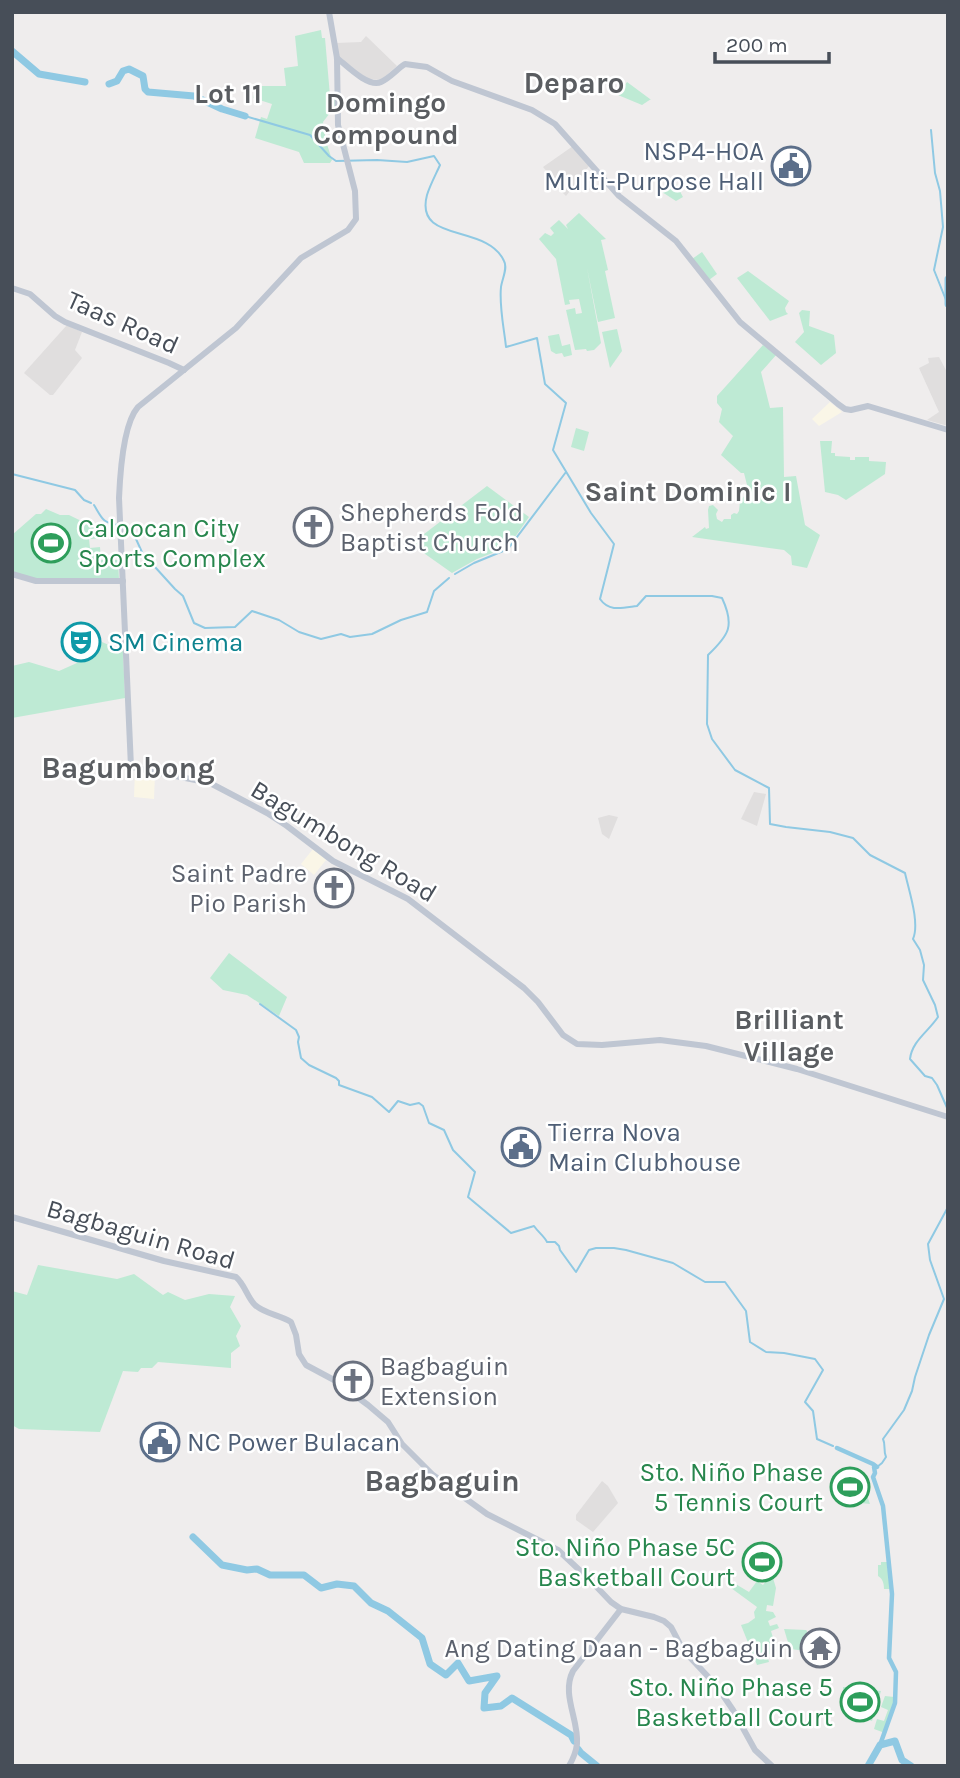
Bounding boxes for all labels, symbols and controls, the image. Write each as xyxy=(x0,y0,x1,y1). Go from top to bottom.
scale bar xyxy=(715,21,829,65)
text: 200 m xyxy=(726,33,788,57)
district label: Deparo xyxy=(523,65,625,101)
district label: Lot 11 xyxy=(194,77,262,110)
district label: Domingo Compound xyxy=(313,86,459,151)
place label: NSP4-HOA Multi-Purpose Hall xyxy=(544,136,764,197)
public building icon: NSP4-HOA Multi-Purpose Hall xyxy=(770,145,812,187)
street label: Taas Road xyxy=(62,284,183,361)
district label: Saint Dominic I xyxy=(585,475,791,508)
place label: Shepherds Fold Baptist Church xyxy=(340,497,523,558)
church icon: Shepherds Fold Baptist Church xyxy=(292,506,334,548)
place label: Caloocan City Sports Complex xyxy=(78,513,266,574)
sports icon: Caloocan City Sports Complex xyxy=(30,522,72,564)
theatre icon: SM Cinema xyxy=(60,621,102,663)
place label: SM Cinema xyxy=(108,627,243,658)
district label: Bagumbong xyxy=(41,750,215,786)
street label: Bagumbong Road xyxy=(245,774,442,909)
place label: Saint Padre Pio Parish xyxy=(171,858,307,919)
church icon: Saint Padre Pio Parish xyxy=(313,867,355,909)
district label: Brilliant Village xyxy=(734,1003,844,1068)
place label: Tierra Nova Main Clubhouse xyxy=(548,1117,741,1178)
public building icon: Tierra Nova Main Clubhouse xyxy=(500,1126,542,1168)
street label: Bagbaguin Road xyxy=(43,1193,239,1276)
place label: Bagbaguin Extension xyxy=(380,1351,509,1412)
church icon: Bagbaguin Extension xyxy=(332,1360,374,1402)
public building icon: NC Power Bulacan xyxy=(139,1421,181,1463)
place label: NC Power Bulacan xyxy=(187,1427,400,1458)
place label: Sto. Niño Phase 5 Tennis Court xyxy=(639,1457,823,1518)
district label: Bagbaguin xyxy=(364,1463,520,1499)
sports icon: Sto. Niño Phase 5 Tennis Court xyxy=(829,1466,871,1508)
place label: Sto. Niño Phase 5C Basketball Court xyxy=(515,1532,735,1593)
sports icon: Sto. Niño Phase 5C Basketball Court xyxy=(741,1541,783,1583)
temple icon: Ang Dating Daan - Bagbaguin xyxy=(799,1627,841,1669)
place label: Ang Dating Daan - Bagbaguin xyxy=(444,1633,793,1664)
place label: Sto. Niño Phase 5 Basketball Court xyxy=(629,1672,833,1733)
sports icon: Sto. Niño Phase 5 Basketball Court xyxy=(839,1681,881,1723)

